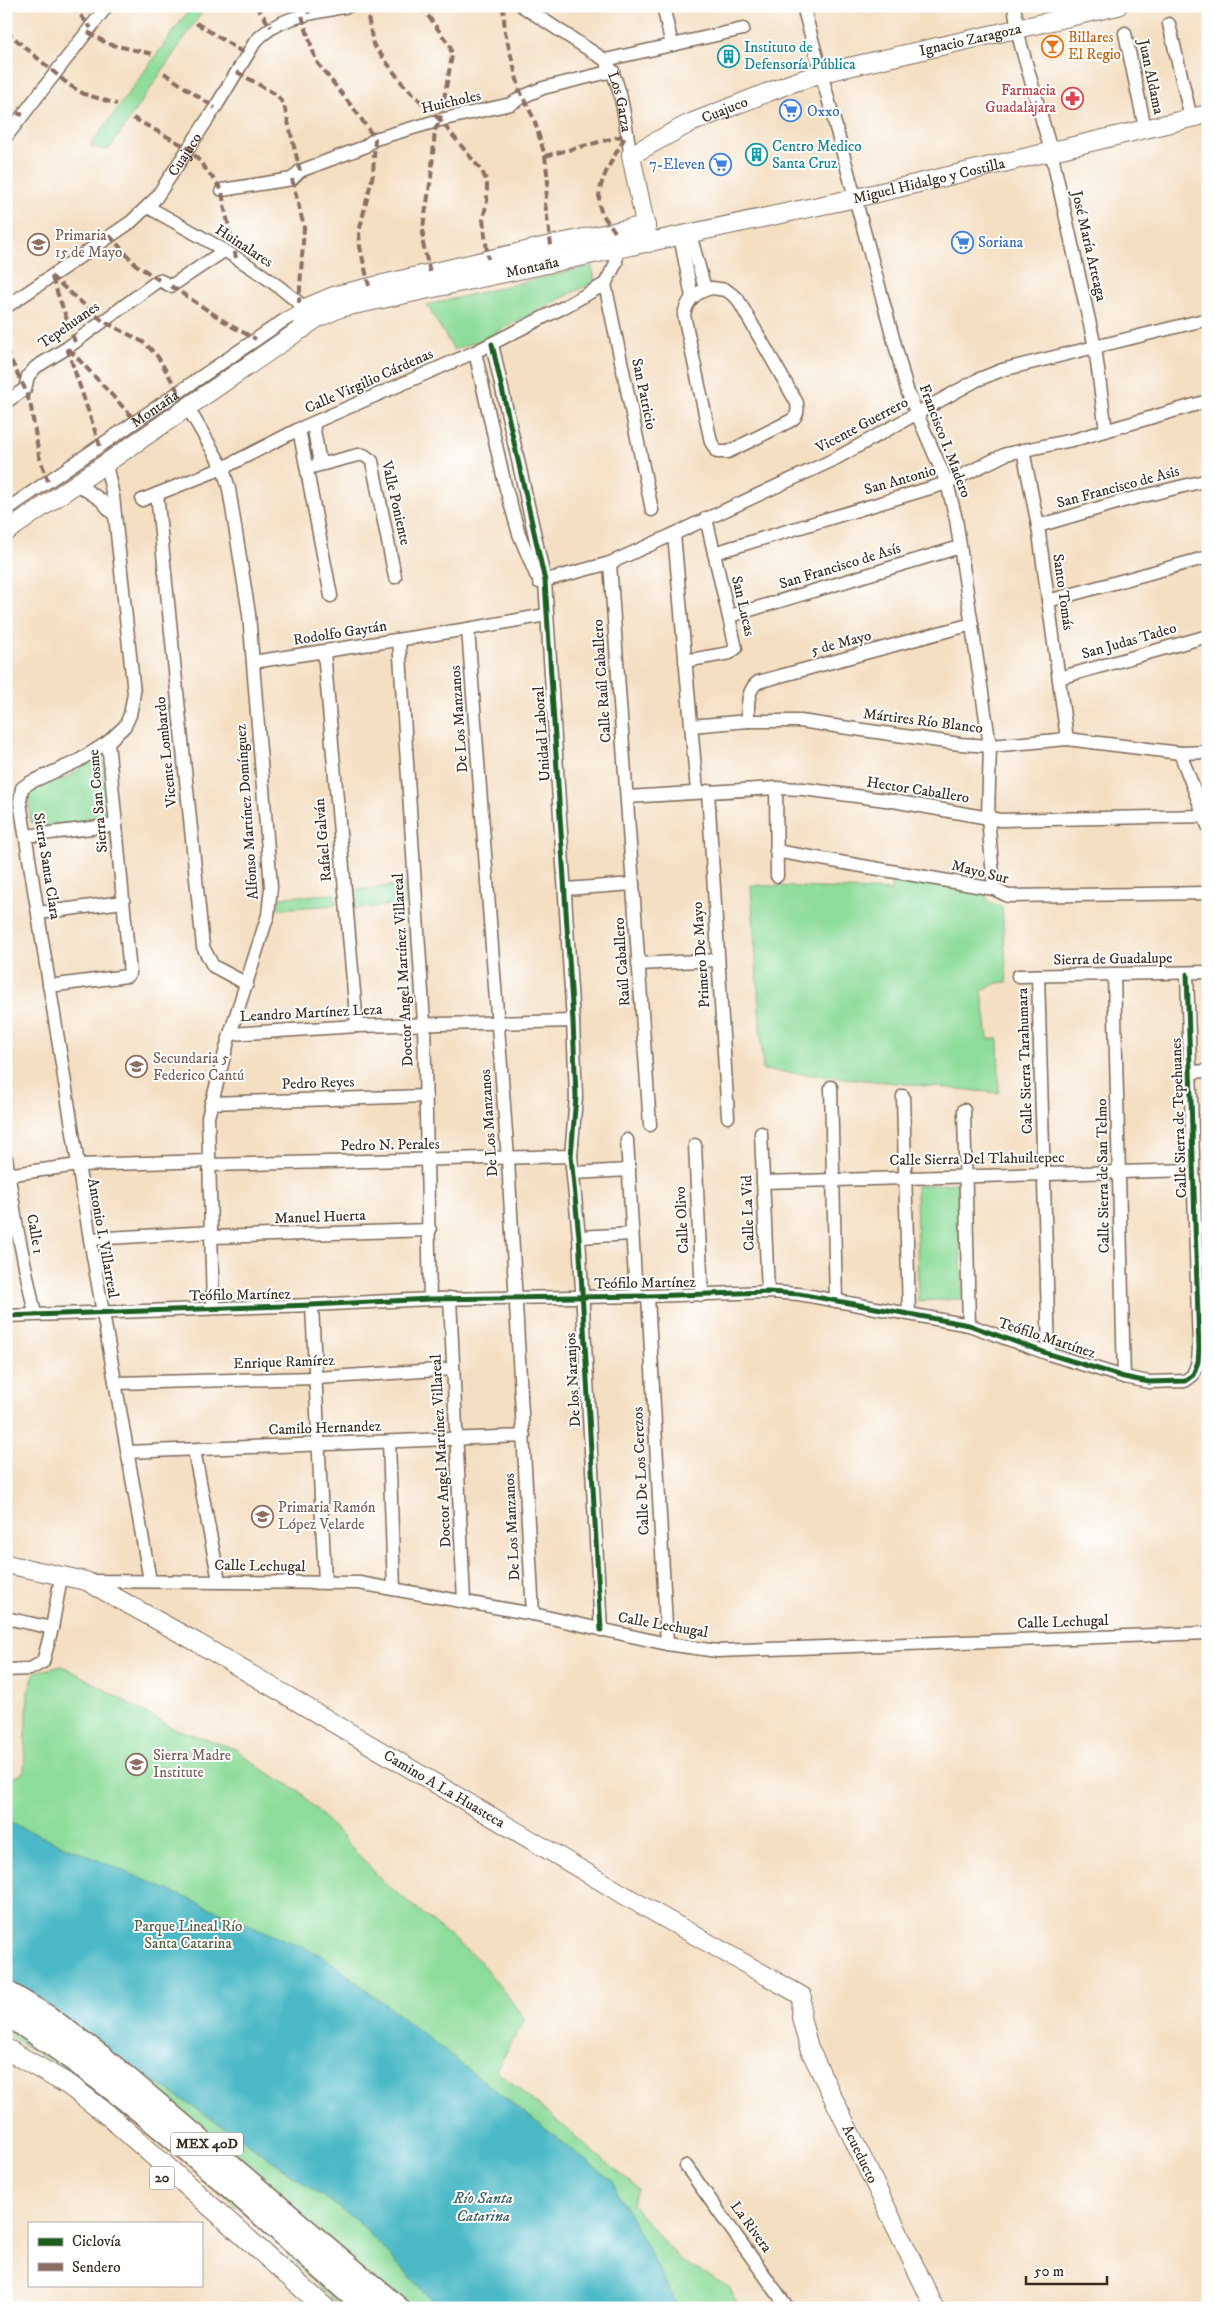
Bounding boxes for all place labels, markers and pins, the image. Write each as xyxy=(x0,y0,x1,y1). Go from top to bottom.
place label: Billares El Regio xyxy=(1068,28,1121,64)
bar icon: Billares El Regio xyxy=(1040,34,1064,58)
place label: Instituto de Defensoría Pública xyxy=(744,38,856,74)
building icon: Instituto de Defensoría Pública xyxy=(716,44,740,68)
place label: Farmacia Guadalajara xyxy=(985,81,1057,117)
pharmacy icon: Farmacia Guadalajara xyxy=(1060,87,1084,111)
supermarket icon: Oxxo xyxy=(779,99,803,123)
place label: Oxxo xyxy=(807,102,840,121)
place label: Centro Medico Santa Cruz xyxy=(772,137,862,173)
building icon: Centro Medico Santa Cruz xyxy=(744,143,768,167)
supermarket icon: 7-Eleven xyxy=(709,152,733,176)
place label: 7-Eleven xyxy=(649,155,705,174)
place label: Primaria 15 de Mayo xyxy=(55,226,122,262)
supermarket icon: Soriana xyxy=(950,230,974,254)
school or university icon: Primaria 15 de Mayo xyxy=(27,232,51,256)
place label: Soriana xyxy=(978,233,1024,252)
place label: Secundaria 5 Federico Cantú xyxy=(153,1049,244,1085)
school or university icon: Secundaria 5 Federico Cantú xyxy=(125,1055,149,1079)
place label: Primaria Ramón López Velarde xyxy=(278,1498,376,1534)
school or university icon: Primaria Ramón López Velarde xyxy=(250,1504,274,1528)
place label: Sierra Madre Institute xyxy=(153,1746,231,1782)
school or university icon: Sierra Madre Institute xyxy=(125,1752,149,1776)

